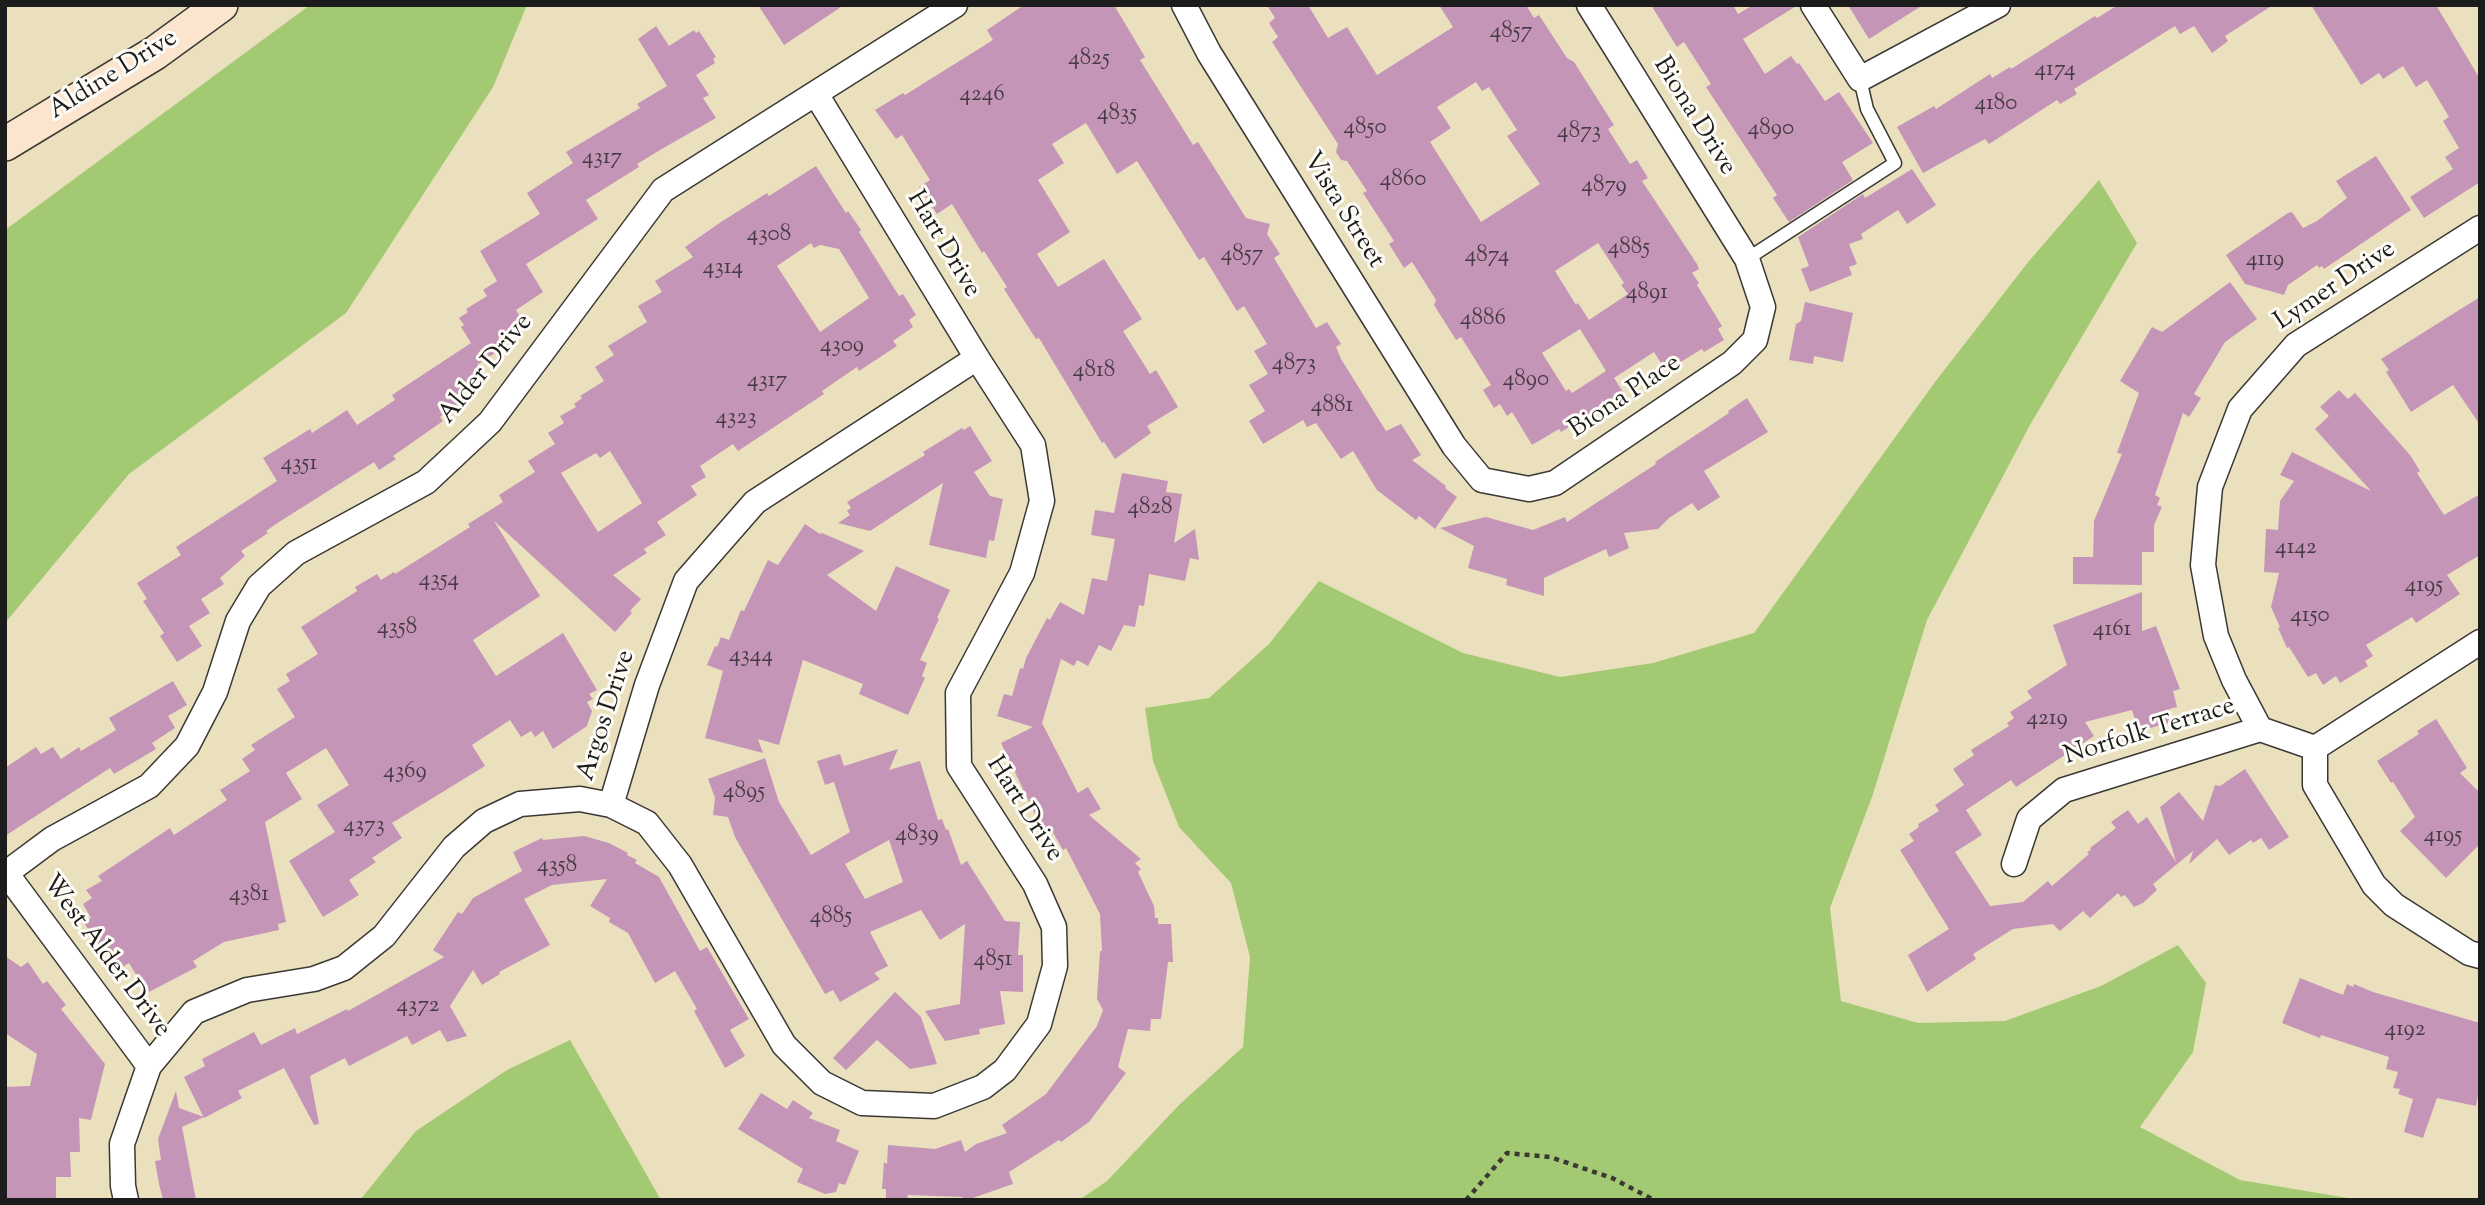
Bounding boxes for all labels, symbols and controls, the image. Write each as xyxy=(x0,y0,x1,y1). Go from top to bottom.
house number: 4857 xyxy=(1490,19,1532,47)
street label: Aldine Drive xyxy=(44,24,184,128)
house number: 4825 xyxy=(1068,46,1110,74)
street label: Biona Drive xyxy=(1644,52,1742,182)
house number: 4174 xyxy=(2035,57,2075,85)
house number: 4246 xyxy=(959,82,1005,110)
house number: 4180 xyxy=(1974,91,2018,119)
house number: 4835 xyxy=(1097,101,1137,129)
house number: 4850 xyxy=(1343,115,1387,143)
house number: 4890 xyxy=(1748,116,1794,144)
house number: 4873 xyxy=(1557,119,1601,147)
house number: 4317 xyxy=(582,145,622,173)
street label: Vista Street xyxy=(1294,147,1390,275)
house number: 4860 xyxy=(1380,167,1426,195)
house number: 4879 xyxy=(1581,173,1627,201)
street label: Hart Drive xyxy=(898,186,986,304)
house number: 4308 xyxy=(747,222,791,250)
house number: 4885 xyxy=(1608,235,1650,263)
street label: Lymer Drive xyxy=(2270,235,2402,339)
house number: 4857 xyxy=(1221,242,1263,270)
house number: 4874 xyxy=(1465,243,1509,271)
house number: 4119 xyxy=(2246,247,2284,275)
house number: 4314 xyxy=(703,255,743,283)
house number: 4891 xyxy=(1626,280,1668,308)
house number: 4886 xyxy=(1460,306,1506,334)
street label: Alder Drive xyxy=(433,309,541,431)
house number: 4309 xyxy=(820,333,864,361)
street label: Biona Place xyxy=(1564,349,1688,447)
house number: 4873 xyxy=(1272,351,1316,379)
house number: 4818 xyxy=(1073,358,1115,386)
house number: 4890 xyxy=(1503,367,1549,395)
house number: 4317 xyxy=(747,368,787,396)
house number: 4881 xyxy=(1311,393,1353,421)
house number: 4323 xyxy=(716,405,756,433)
house number: 4351 xyxy=(281,451,317,479)
house number: 4828 xyxy=(1127,495,1173,523)
house number: 4142 xyxy=(2275,535,2317,563)
house number: 4354 xyxy=(419,567,459,595)
house number: 4195 xyxy=(2405,573,2443,601)
house number: 4150 xyxy=(2290,603,2330,631)
house number: 4358 xyxy=(377,615,417,643)
house number: 4161 xyxy=(2093,617,2131,645)
house number: 4344 xyxy=(729,643,773,671)
street label: Argos Drive xyxy=(572,647,644,785)
street label: Norfolk Terrace xyxy=(2061,692,2239,774)
house number: 4219 xyxy=(2026,706,2068,734)
street label: Hart Drive xyxy=(978,752,1068,868)
house number: 4369 xyxy=(383,759,427,787)
house number: 4895 xyxy=(723,779,765,807)
house number: 4373 xyxy=(343,813,385,841)
house number: 4839 xyxy=(895,822,939,850)
house number: 4195 xyxy=(2424,823,2462,851)
house number: 4358 xyxy=(537,853,577,881)
street label: West Alder Drive xyxy=(34,870,176,1044)
house number: 4381 xyxy=(229,882,269,910)
house number: 4885 xyxy=(810,904,852,932)
house number: 4851 xyxy=(974,947,1012,975)
house number: 4372 xyxy=(397,993,439,1021)
house number: 4192 xyxy=(2384,1017,2426,1045)

